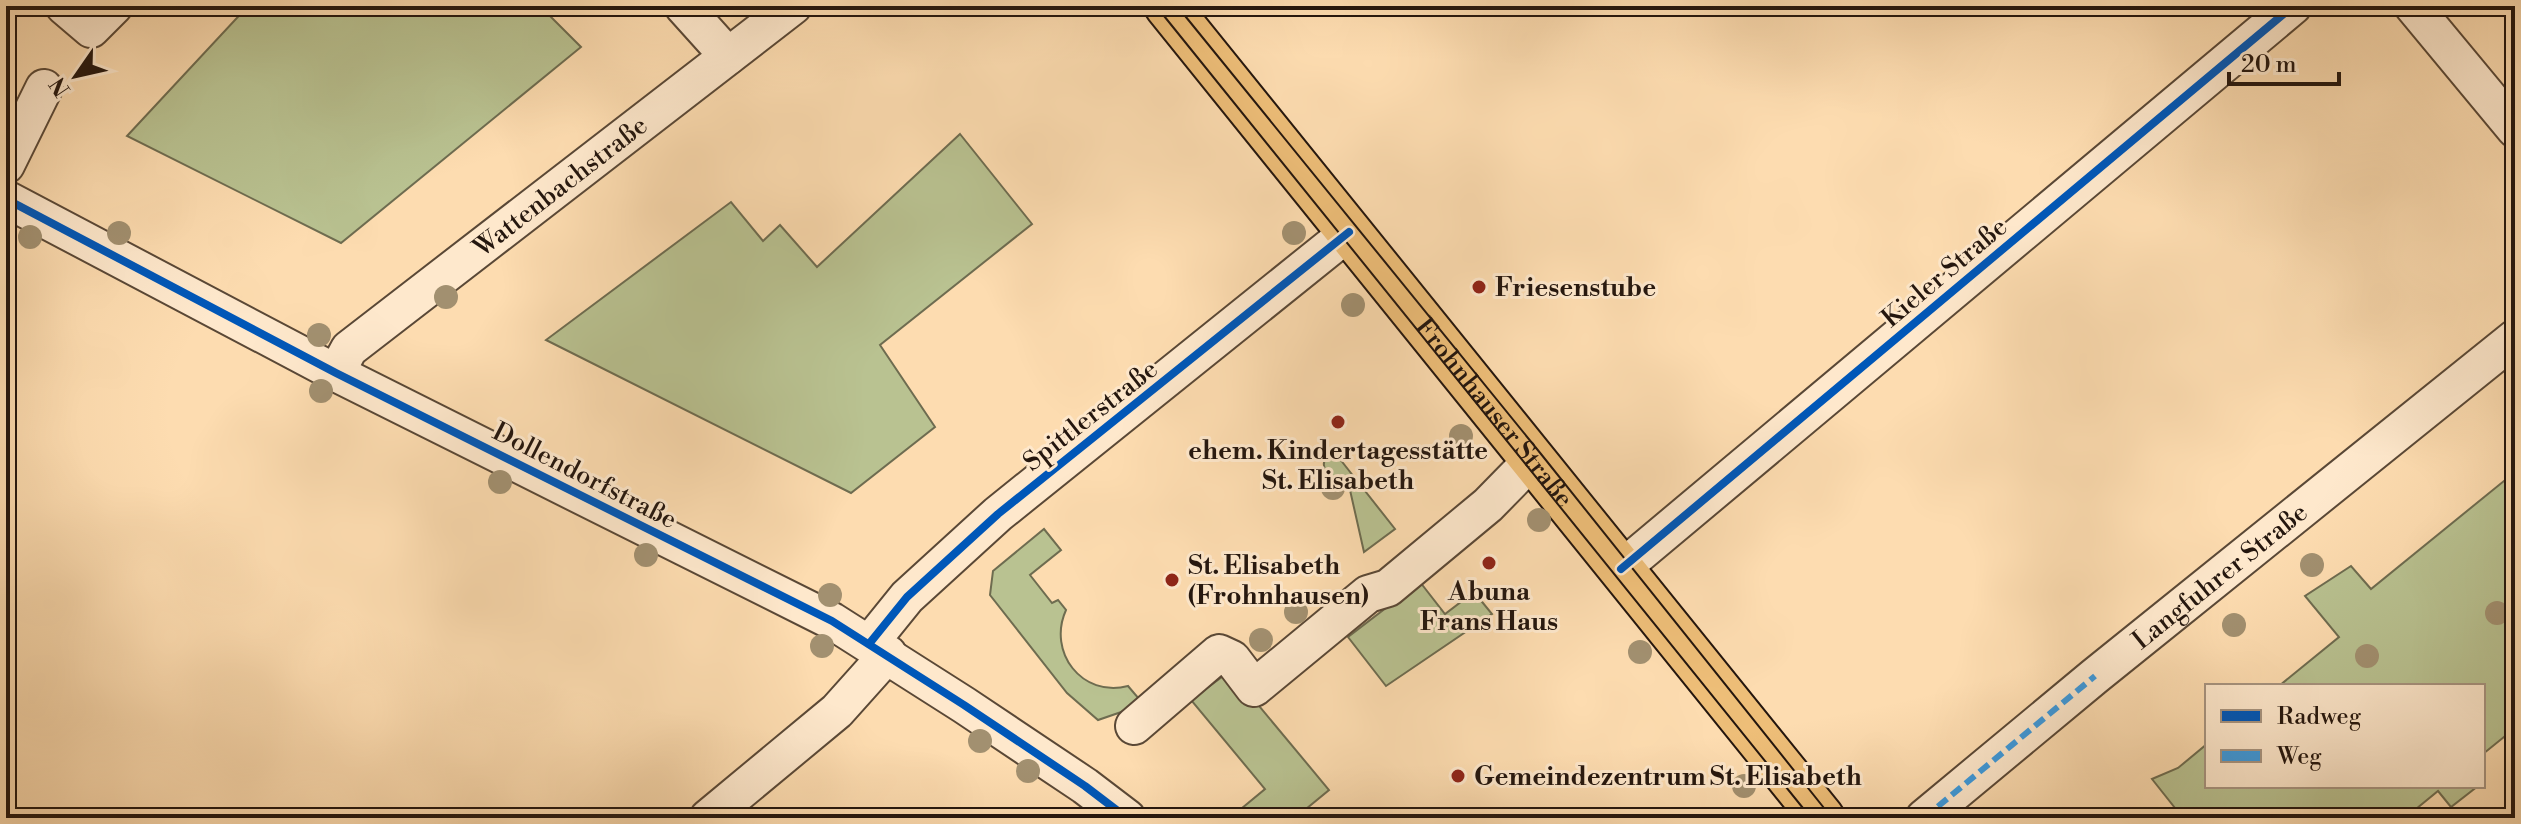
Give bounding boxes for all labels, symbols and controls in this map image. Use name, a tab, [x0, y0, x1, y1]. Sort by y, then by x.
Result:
north arrow	[36, 36, 116, 116]
scale bar	[2229, 36, 2339, 86]
text: 20 m	[2241, 50, 2297, 80]
text: N	[44, 71, 77, 101]
street label: Wattenbachstraße	[467, 110, 654, 265]
street label: Kieler Straße	[1875, 211, 2014, 335]
place label: Friesenstube	[1495, 272, 1656, 304]
marker: Friesenstube	[1470, 278, 1488, 296]
street label: Frohnhauser Straße	[1408, 312, 1580, 514]
street label: Spittlerstraße	[1017, 353, 1164, 478]
marker: ehem. Kindertagesstätte St. Elisabeth	[1329, 413, 1347, 431]
street label: Dollendorfstraße	[487, 416, 682, 536]
place label: ehem. Kindertagesstätte St. Elisabeth	[1188, 435, 1488, 497]
street label: Langfuhrer Straße	[2126, 496, 2314, 657]
place label: St. Elisabeth (Frohnhausen)	[1188, 550, 1369, 612]
marker: Abuna Frans Haus	[1480, 554, 1498, 572]
marker: St. Elisabeth (Frohnhausen)	[1163, 571, 1181, 589]
place label: Abuna Frans Haus	[1420, 576, 1558, 638]
legend	[2205, 684, 2485, 788]
text: Radweg	[2277, 702, 2362, 732]
text: Weg	[2276, 742, 2322, 772]
place label: Gemeindezentrum St. Elisabeth	[1474, 761, 1862, 793]
marker: Gemeindezentrum St. Elisabeth	[1449, 767, 1467, 785]

